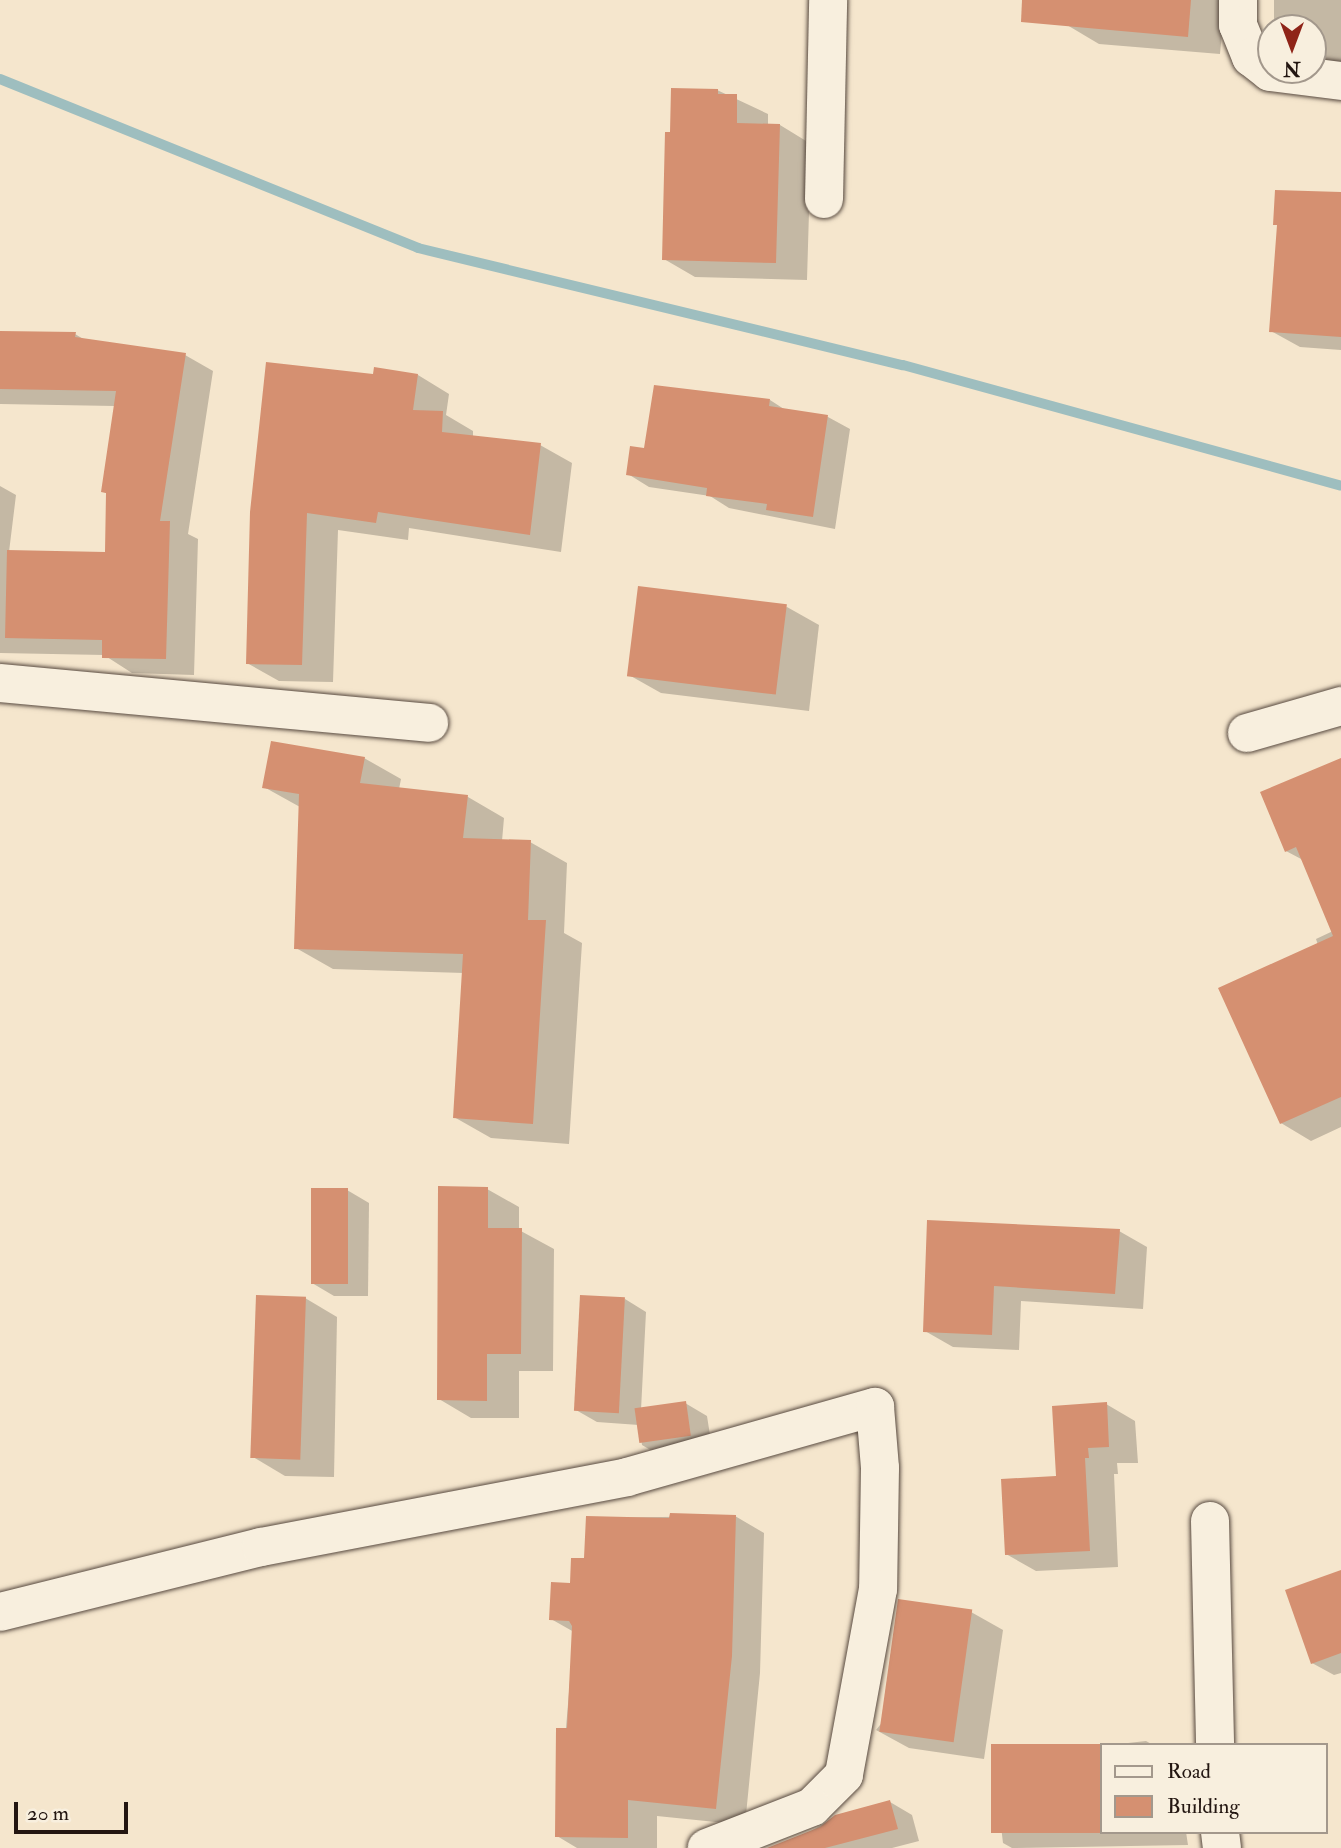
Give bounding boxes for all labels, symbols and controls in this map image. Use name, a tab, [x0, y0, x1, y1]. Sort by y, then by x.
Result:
north arrow	[1257, 14, 1327, 84]
text: N	[1284, 56, 1301, 80]
legend	[1100, 1743, 1327, 1834]
text: Road	[1167, 1758, 1211, 1785]
scale bar	[18, 1788, 131, 1832]
text: Building	[1167, 1793, 1240, 1820]
text: 20 m	[27, 1800, 69, 1827]

